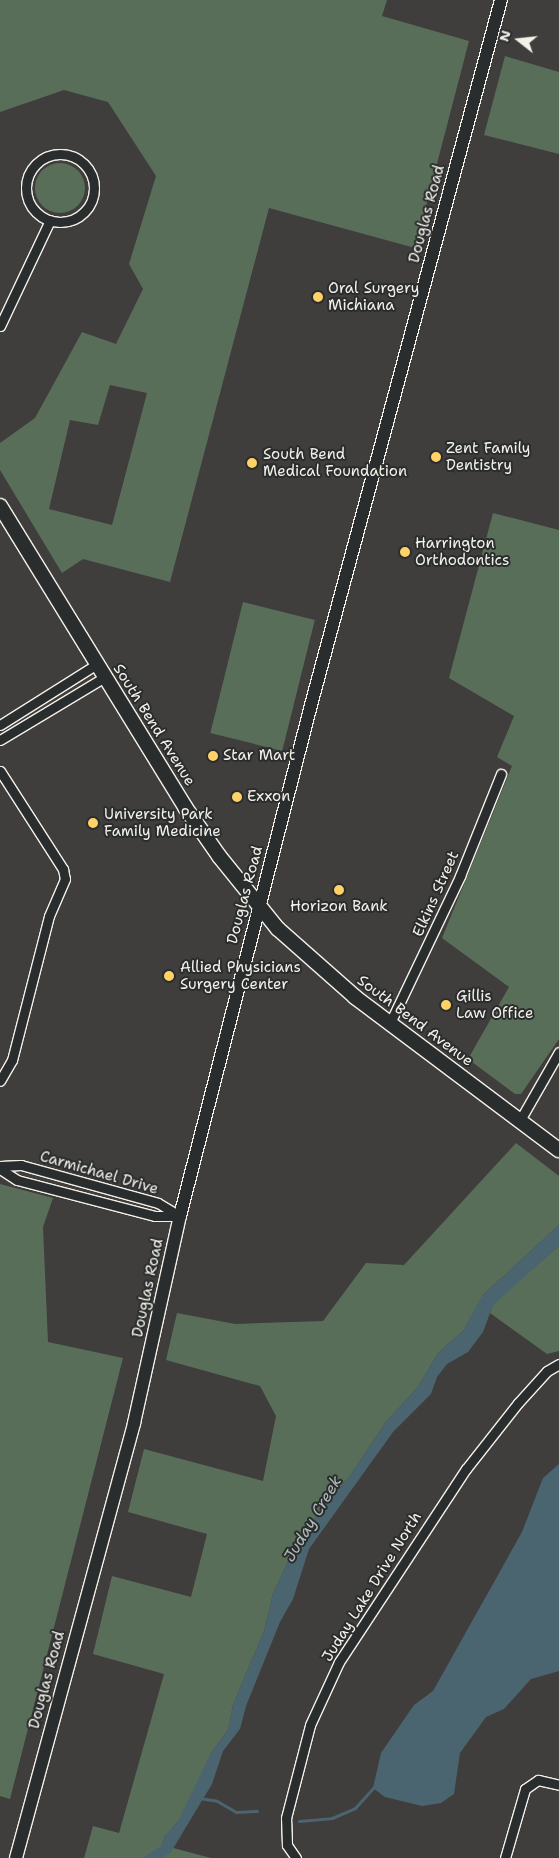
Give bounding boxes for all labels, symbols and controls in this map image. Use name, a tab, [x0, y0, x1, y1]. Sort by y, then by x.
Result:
north arrow	[494, 15, 544, 65]
text: N	[494, 28, 515, 44]
street label: Douglas Road	[405, 163, 449, 265]
place label: Oral Surgery Michiana	[328, 279, 419, 314]
marker: Oral Surgery Michiana	[312, 291, 324, 303]
place label: Zent Family Dentistry	[446, 439, 530, 474]
place label: South Bend Medical Foundation	[263, 445, 407, 480]
marker: Zent Family Dentistry	[430, 451, 442, 463]
marker: South Bend Medical Foundation	[245, 456, 259, 470]
place label: Harrington Orthodontics	[415, 534, 509, 569]
marker: Harrington Orthodontics	[399, 546, 411, 558]
street label: South Bend Avenue	[109, 661, 199, 789]
place label: Star Mart	[223, 747, 295, 765]
marker: Star Mart	[207, 750, 219, 762]
place label: Exxon	[247, 788, 290, 806]
marker: Exxon	[231, 791, 243, 803]
place label: University Park Family Medicine	[104, 805, 221, 840]
marker: University Park Family Medicine	[86, 816, 100, 830]
street label: Douglas Road	[223, 844, 267, 946]
street label: Elkins Street	[409, 848, 463, 940]
marker: Horizon Bank	[333, 884, 345, 896]
place label: Horizon Bank	[290, 898, 388, 916]
place label: Allied Physicians Surgery Center	[180, 958, 301, 993]
marker: Allied Physicians Surgery Center	[162, 969, 176, 983]
street label: South Bend Avenue	[354, 972, 476, 1070]
place label: Gillis Law Office	[456, 987, 533, 1022]
marker: Gillis Law Office	[440, 999, 452, 1011]
street label: Carmichael Drive	[38, 1148, 160, 1198]
street label: Douglas Road	[129, 1237, 167, 1339]
water label: Juday Creek	[280, 1473, 346, 1565]
street label: Juday Lake Drive North	[318, 1509, 426, 1665]
street label: Douglas Road	[25, 1629, 69, 1731]

